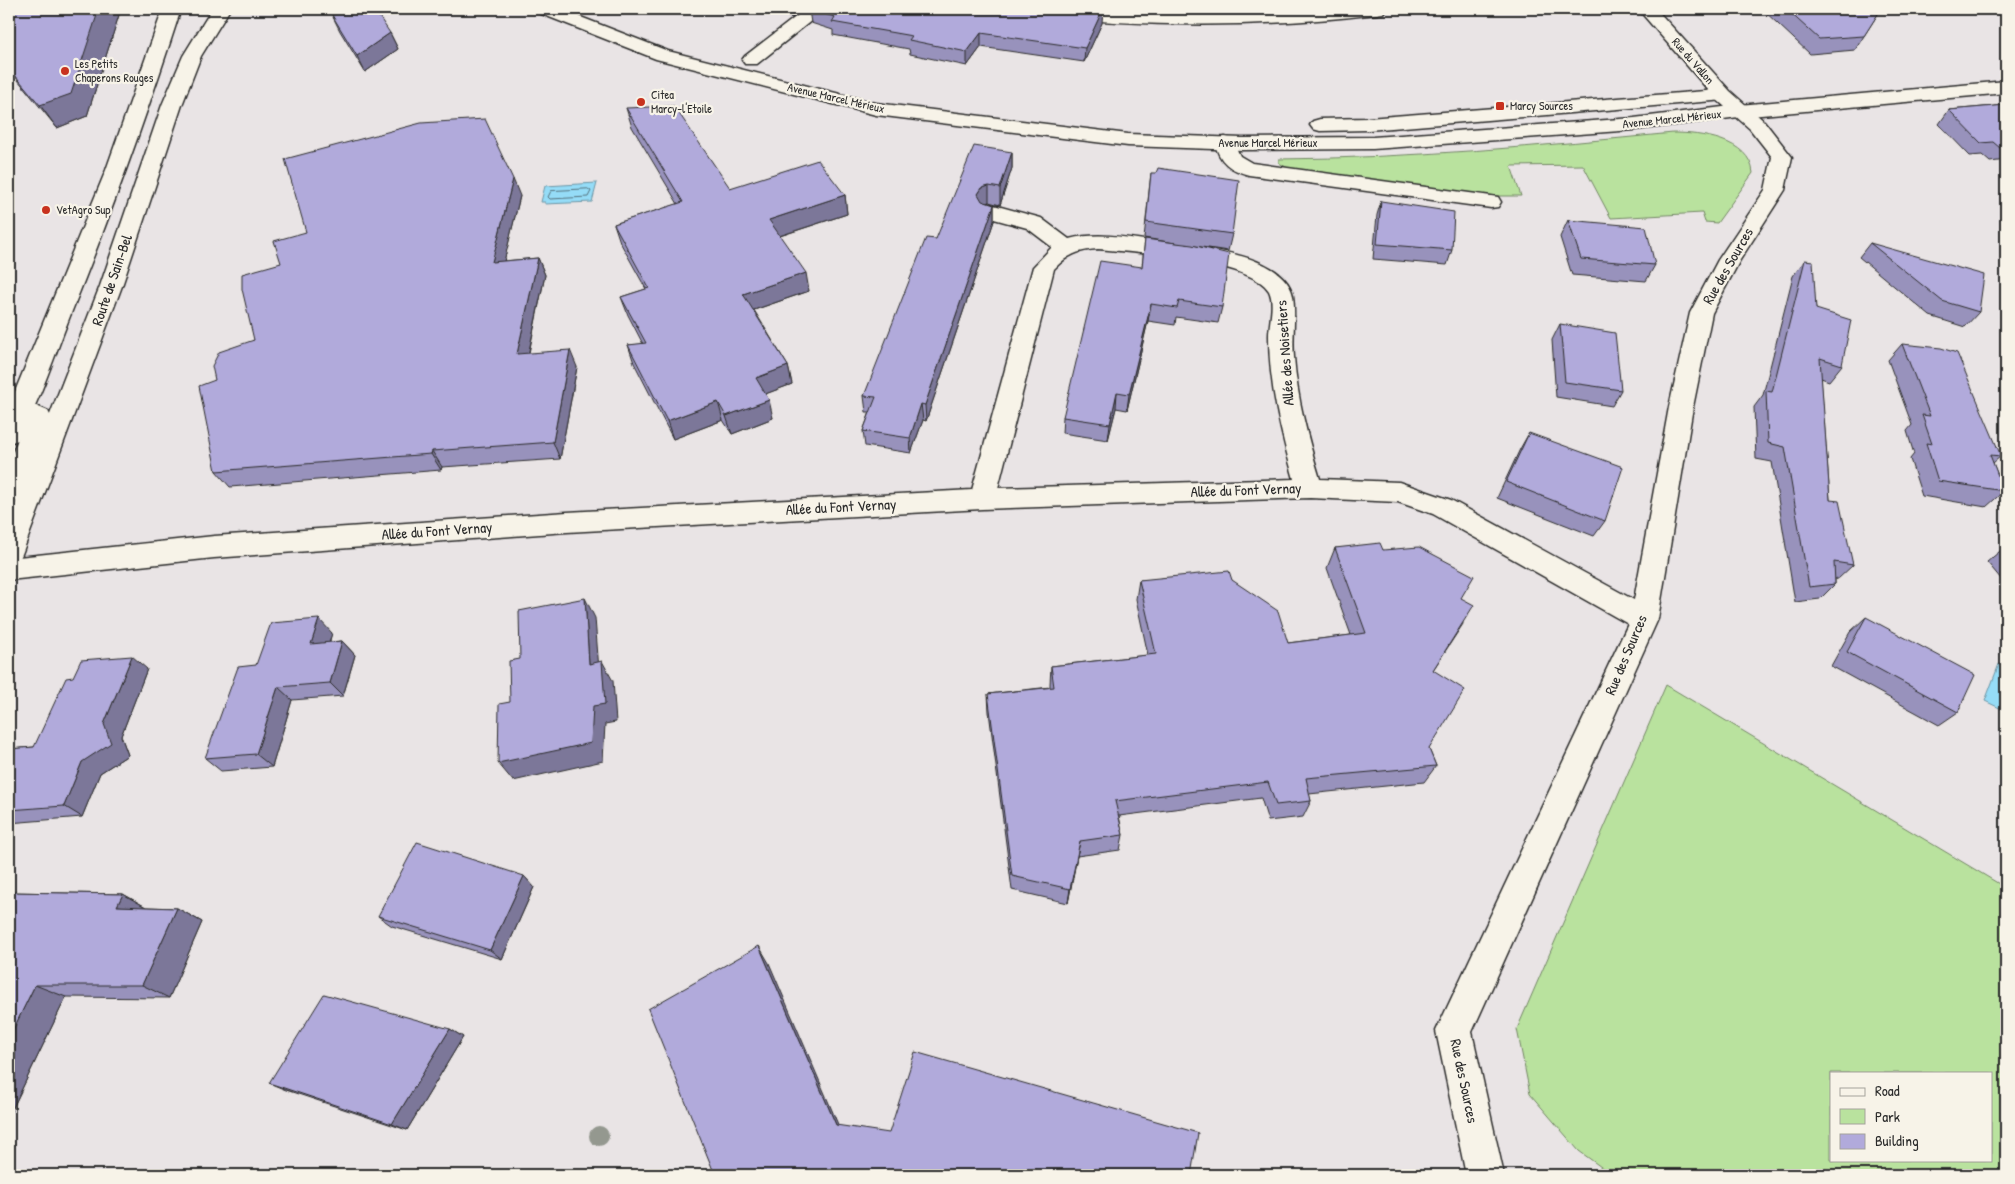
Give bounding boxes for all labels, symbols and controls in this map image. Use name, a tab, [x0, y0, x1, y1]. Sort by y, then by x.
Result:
street label: Rue du Vallon	[1668, 34, 1718, 88]
place label: Les Petits Chaperons Rouges	[75, 55, 154, 86]
marker: Les Petits Chaperons Rouges	[59, 65, 71, 77]
street label: Avenue Marcel Mérieux	[786, 78, 886, 117]
place label: Citea Marcy-l'Etoile	[651, 86, 712, 117]
marker: Citea Marcy-l'Etoile	[635, 96, 647, 108]
place label: Marcy Sources	[1510, 97, 1573, 114]
marker: Marcy Sources	[1494, 100, 1506, 112]
street label: Avenue Marcel Mérieux	[1622, 105, 1722, 132]
street label: Avenue Marcel Mérieux	[1218, 134, 1318, 151]
place label: VetAgro Sup	[56, 201, 111, 218]
marker: VetAgro Sup	[40, 204, 52, 216]
street label: Rue des Sources	[1697, 223, 1758, 308]
street label: Route de Sain-Bel	[86, 231, 137, 328]
street label: Allée des Noisetiers	[1270, 300, 1299, 406]
street label: Allée du Font Vernay	[1190, 477, 1302, 502]
street label: Allée du Font Vernay	[785, 493, 897, 520]
street label: Allée du Font Vernay	[381, 516, 493, 545]
street label: Rue des Sources	[1599, 611, 1652, 698]
street label: Rue des Sources	[1445, 1037, 1484, 1125]
legend	[1830, 1072, 1992, 1162]
text: Road	[1875, 1080, 1900, 1101]
text: Park	[1875, 1106, 1900, 1127]
text: Building	[1875, 1130, 1919, 1151]

